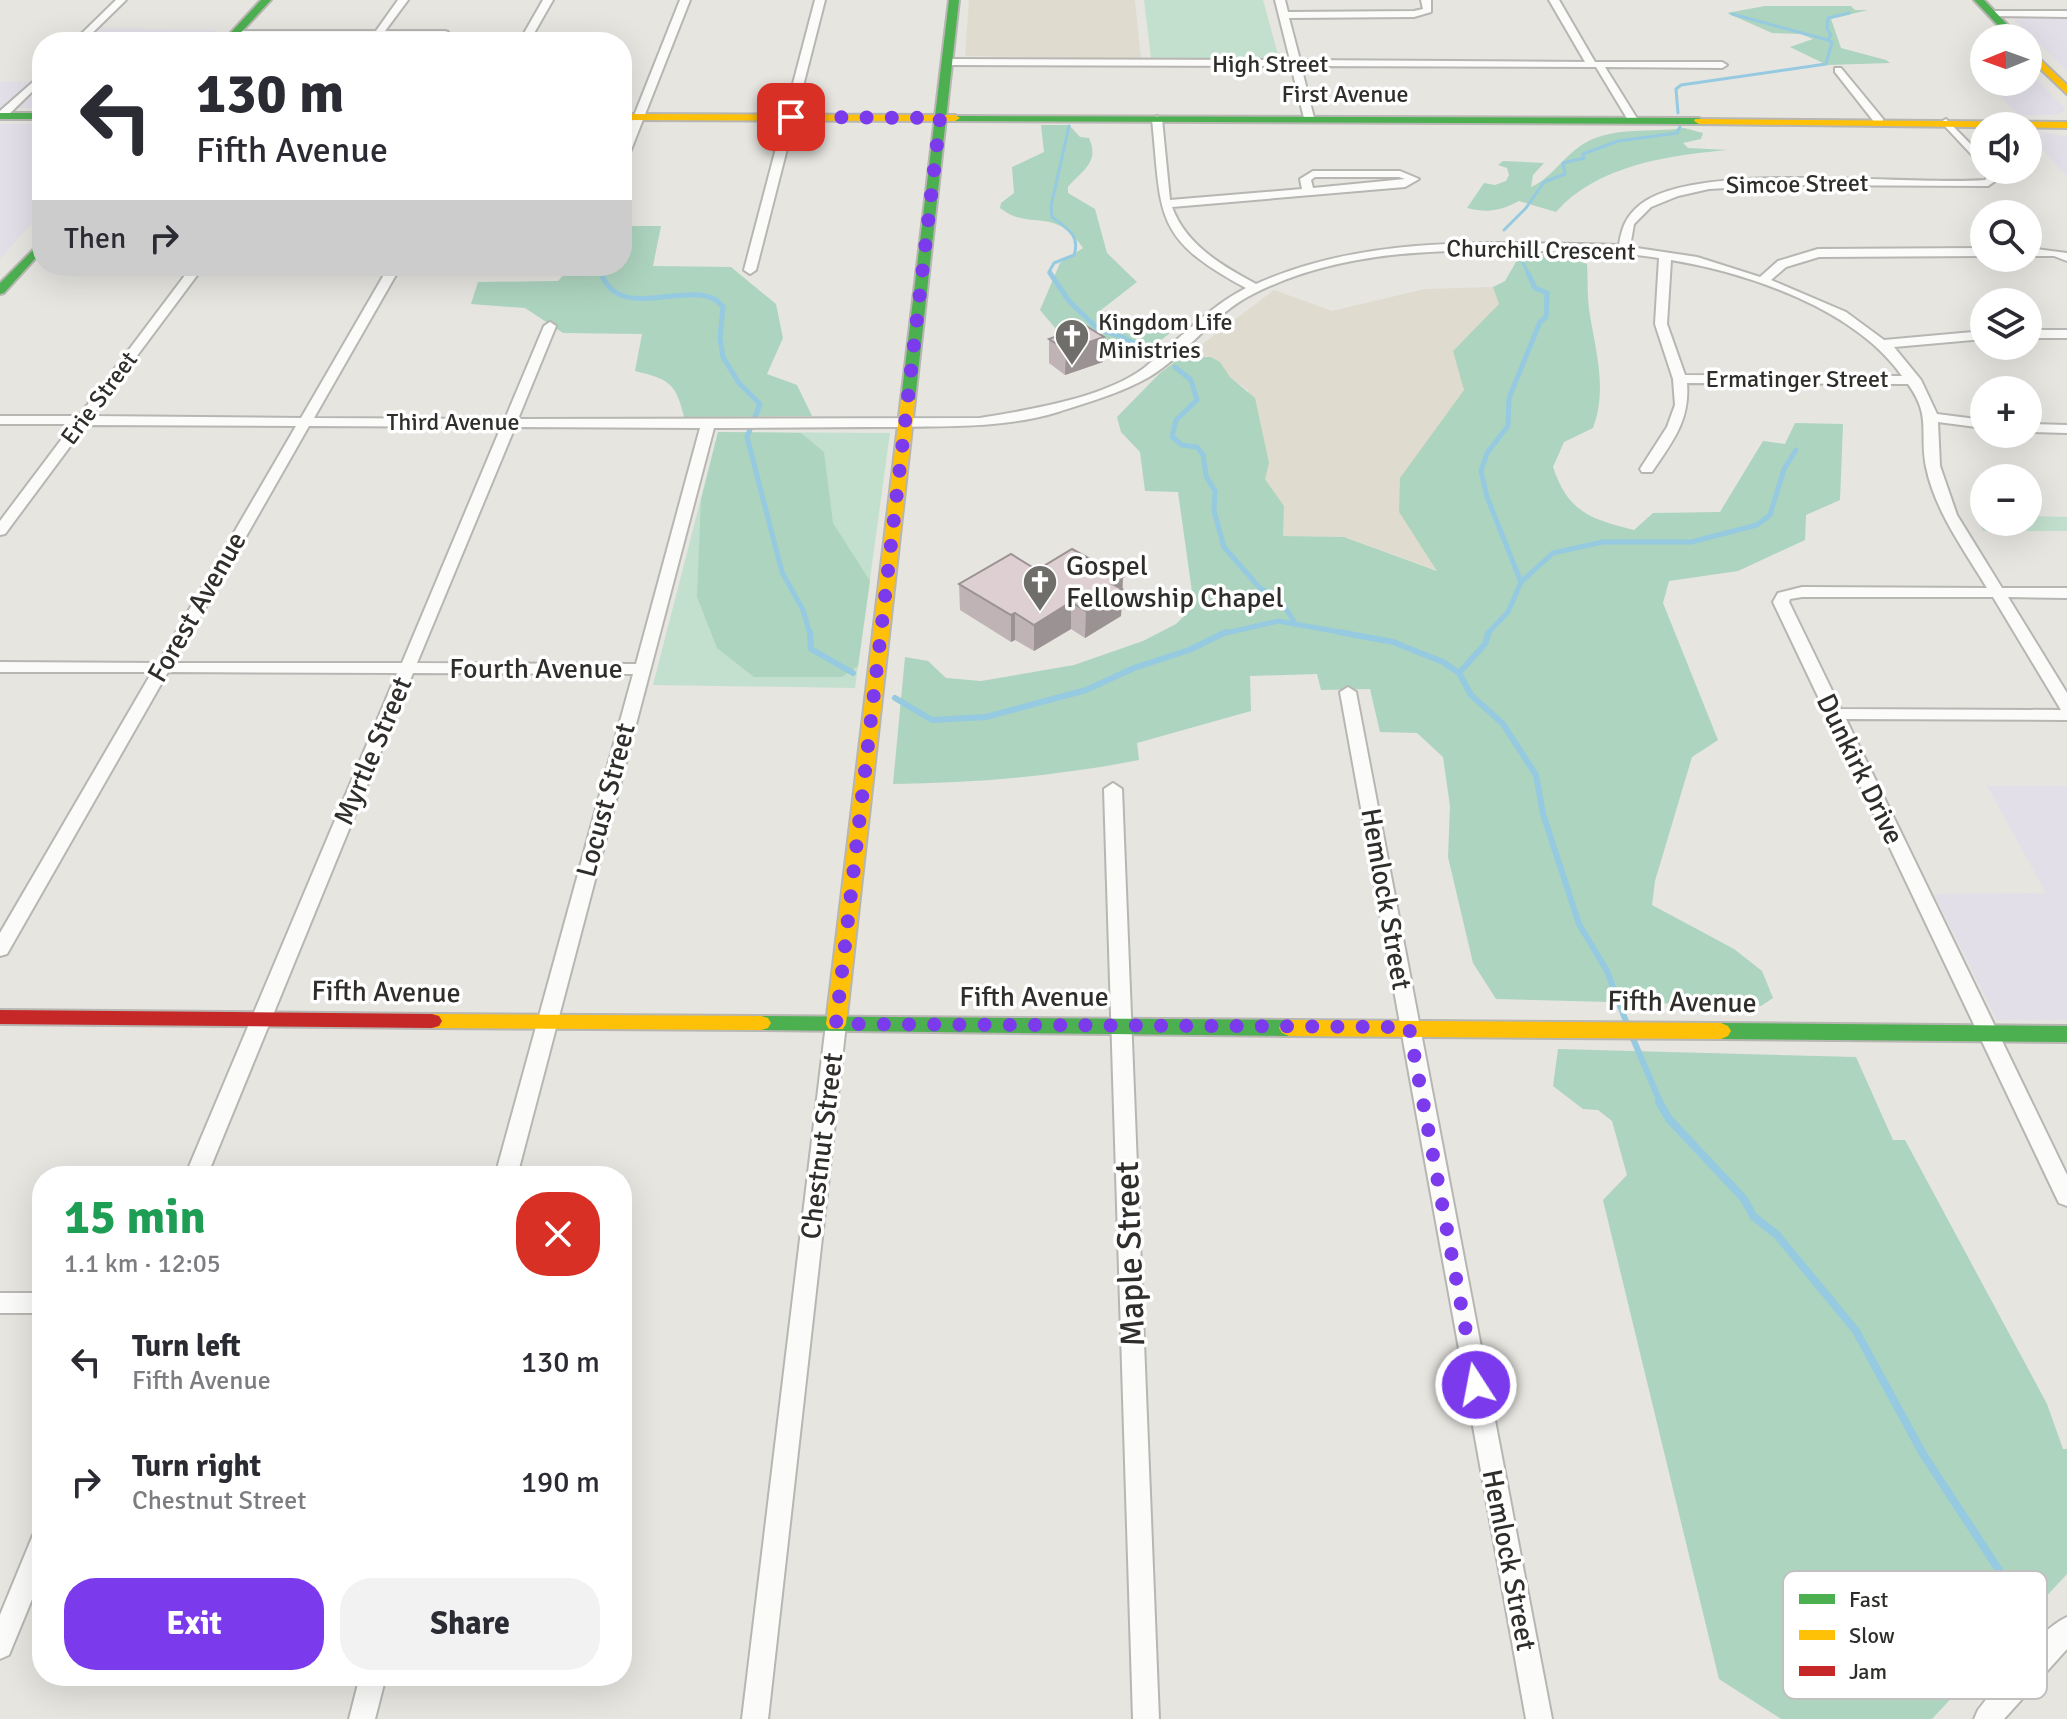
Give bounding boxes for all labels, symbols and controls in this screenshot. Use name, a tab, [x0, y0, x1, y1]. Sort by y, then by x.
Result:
north arrow	[1970, 24, 2042, 96]
map controls	[1970, 24, 2042, 536]
street label: High Street	[1212, 49, 1328, 79]
text: 130 m	[196, 59, 344, 128]
icon: left	[64, 64, 168, 168]
street label: First Avenue	[1281, 79, 1409, 109]
pin	[757, 83, 825, 151]
icon: arrive	[769, 95, 813, 139]
button: sound	[1970, 112, 2042, 184]
text: Fifth Avenue	[196, 128, 388, 173]
street label: Simcoe Street	[1726, 168, 1868, 200]
button: search	[1970, 200, 2042, 272]
icon: right	[142, 216, 186, 260]
text: Then	[64, 220, 126, 257]
street label: Churchill Crescent	[1446, 233, 1636, 267]
button: layers	[1970, 288, 2042, 360]
place label: Kingdom Life Ministries	[1098, 307, 1232, 365]
church icon: Kingdom Life Ministries	[1053, 317, 1091, 367]
street label: Erie Street	[54, 345, 144, 451]
street label: Ermatinger Street	[1706, 364, 1888, 394]
button: +	[1970, 376, 2042, 448]
street label: Third Avenue	[386, 407, 520, 437]
button: −	[1970, 464, 2042, 536]
street label: Forest Avenue	[140, 526, 254, 688]
place label: Gospel Fellowship Chapel	[1066, 549, 1284, 615]
church icon: Gospel Fellowship Chapel	[1021, 563, 1059, 613]
street label: Fourth Avenue	[449, 652, 623, 686]
street label: Myrtle Street	[327, 672, 419, 830]
street label: Dunkirk Drive	[1809, 688, 1911, 850]
street label: Locust Street	[569, 719, 643, 881]
street label: Hemlock Street	[1353, 805, 1419, 993]
street label: Fifth Avenue	[311, 974, 461, 1010]
street label: Fifth Avenue	[959, 980, 1109, 1014]
street label: Fifth Avenue	[1607, 984, 1757, 1020]
street label: Chestnut Street	[794, 1051, 850, 1241]
street label: Maple Street	[1106, 1161, 1154, 1347]
text: 15 min	[64, 1188, 206, 1247]
button: close	[516, 1192, 600, 1276]
text: 1.1 km · 12:05	[64, 1248, 221, 1280]
text: Turn left	[132, 1328, 241, 1365]
icon: left	[64, 1340, 108, 1384]
position arrow	[1434, 1343, 1518, 1427]
text: 130 m	[521, 1344, 600, 1381]
text: Fifth Avenue	[132, 1365, 271, 1397]
text: Turn right	[132, 1448, 261, 1485]
icon: right	[64, 1460, 108, 1504]
text: 190 m	[521, 1464, 600, 1501]
street label: Hemlock Street	[1475, 1466, 1543, 1654]
text: Chestnut Street	[132, 1485, 306, 1517]
legend	[1783, 1571, 2047, 1699]
button: Exit	[64, 1578, 324, 1670]
button: Share	[340, 1578, 600, 1670]
text: Fast	[1849, 1586, 1889, 1613]
text: Slow	[1849, 1622, 1895, 1649]
text: Jam	[1849, 1658, 1887, 1685]

